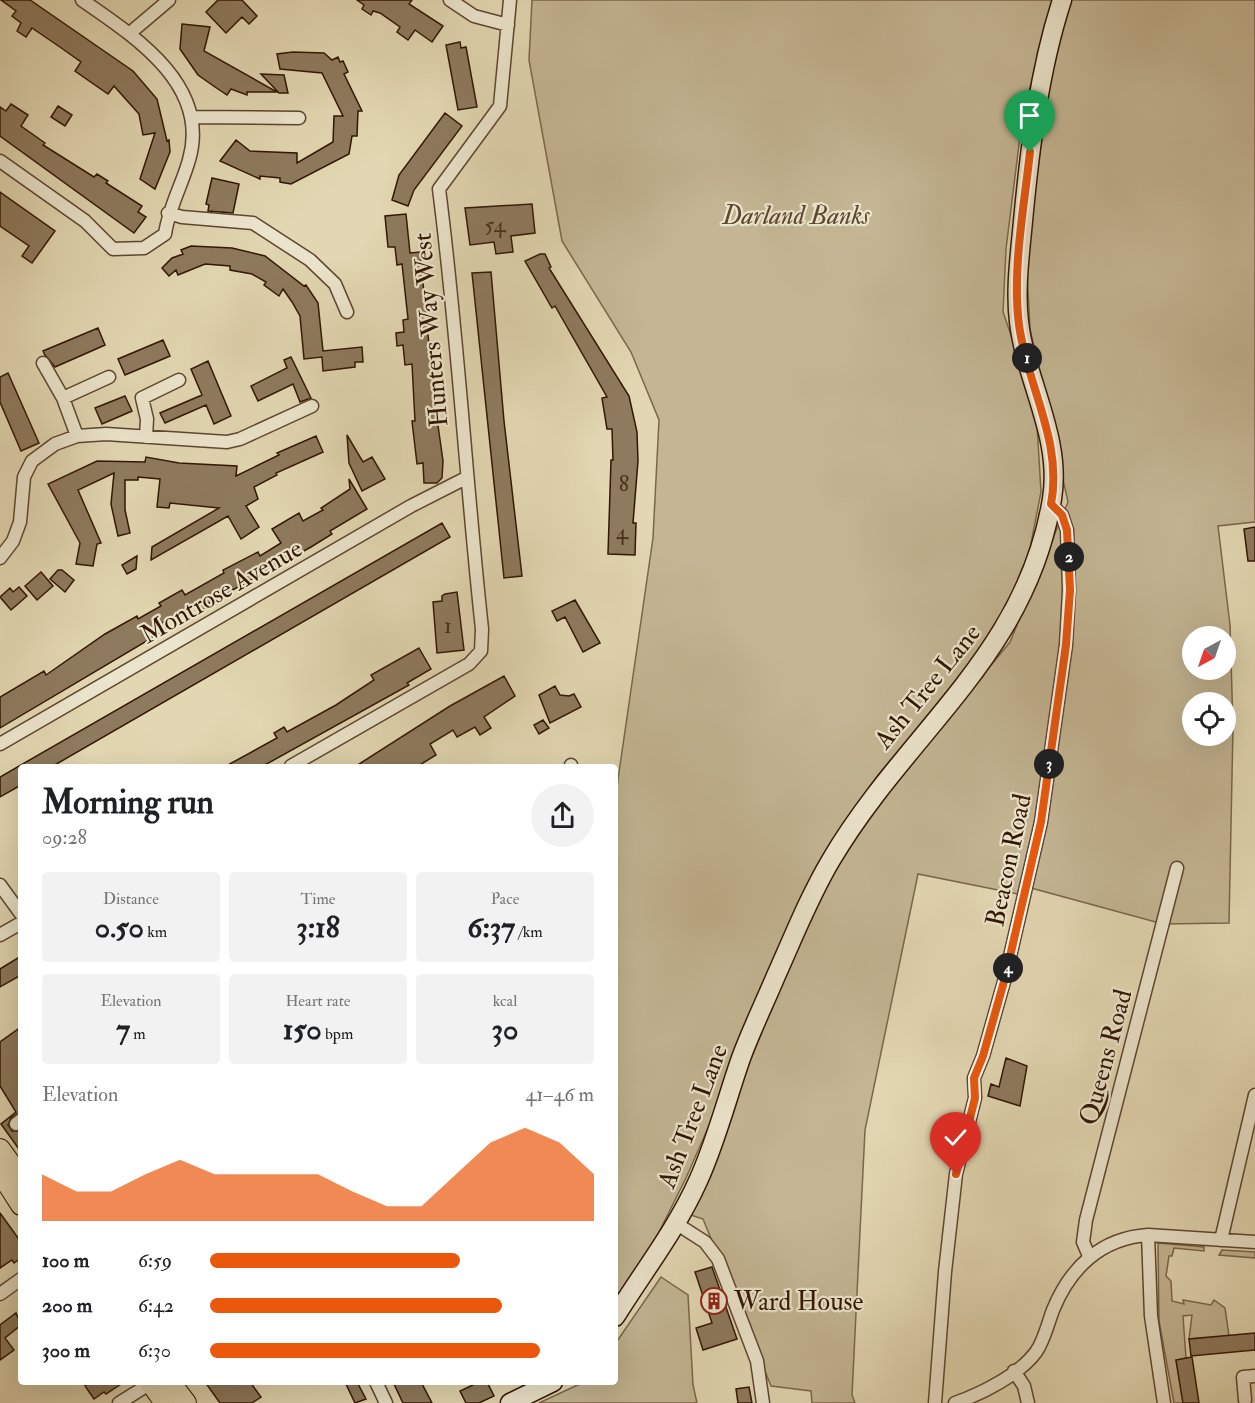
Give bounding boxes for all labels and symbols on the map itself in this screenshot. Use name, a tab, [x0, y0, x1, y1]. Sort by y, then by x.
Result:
pin	[1004, 90, 1055, 152]
park label: Darland Banks	[721, 200, 870, 232]
house number: 54	[485, 211, 507, 239]
street label: Hunters Way West	[407, 231, 455, 428]
pin: 1	[1012, 343, 1042, 373]
house number: 8	[619, 470, 629, 498]
house number: 4	[616, 518, 629, 546]
street label: Montrose Avenue	[135, 533, 308, 651]
pin: 2	[1054, 542, 1084, 572]
house number: 1	[444, 612, 452, 640]
street label: Ash Tree Lane	[867, 618, 988, 756]
north arrow	[1182, 626, 1236, 680]
pin: 3	[1034, 749, 1064, 779]
street label: Beacon Road	[979, 791, 1039, 929]
pin: 4	[993, 953, 1023, 983]
street label: Queens Road	[1072, 986, 1139, 1129]
street label: Ash Tree Lane	[650, 1040, 735, 1194]
pin	[930, 1112, 981, 1174]
building icon: Ward House	[699, 1286, 729, 1316]
place label: Ward House	[733, 1286, 864, 1318]

